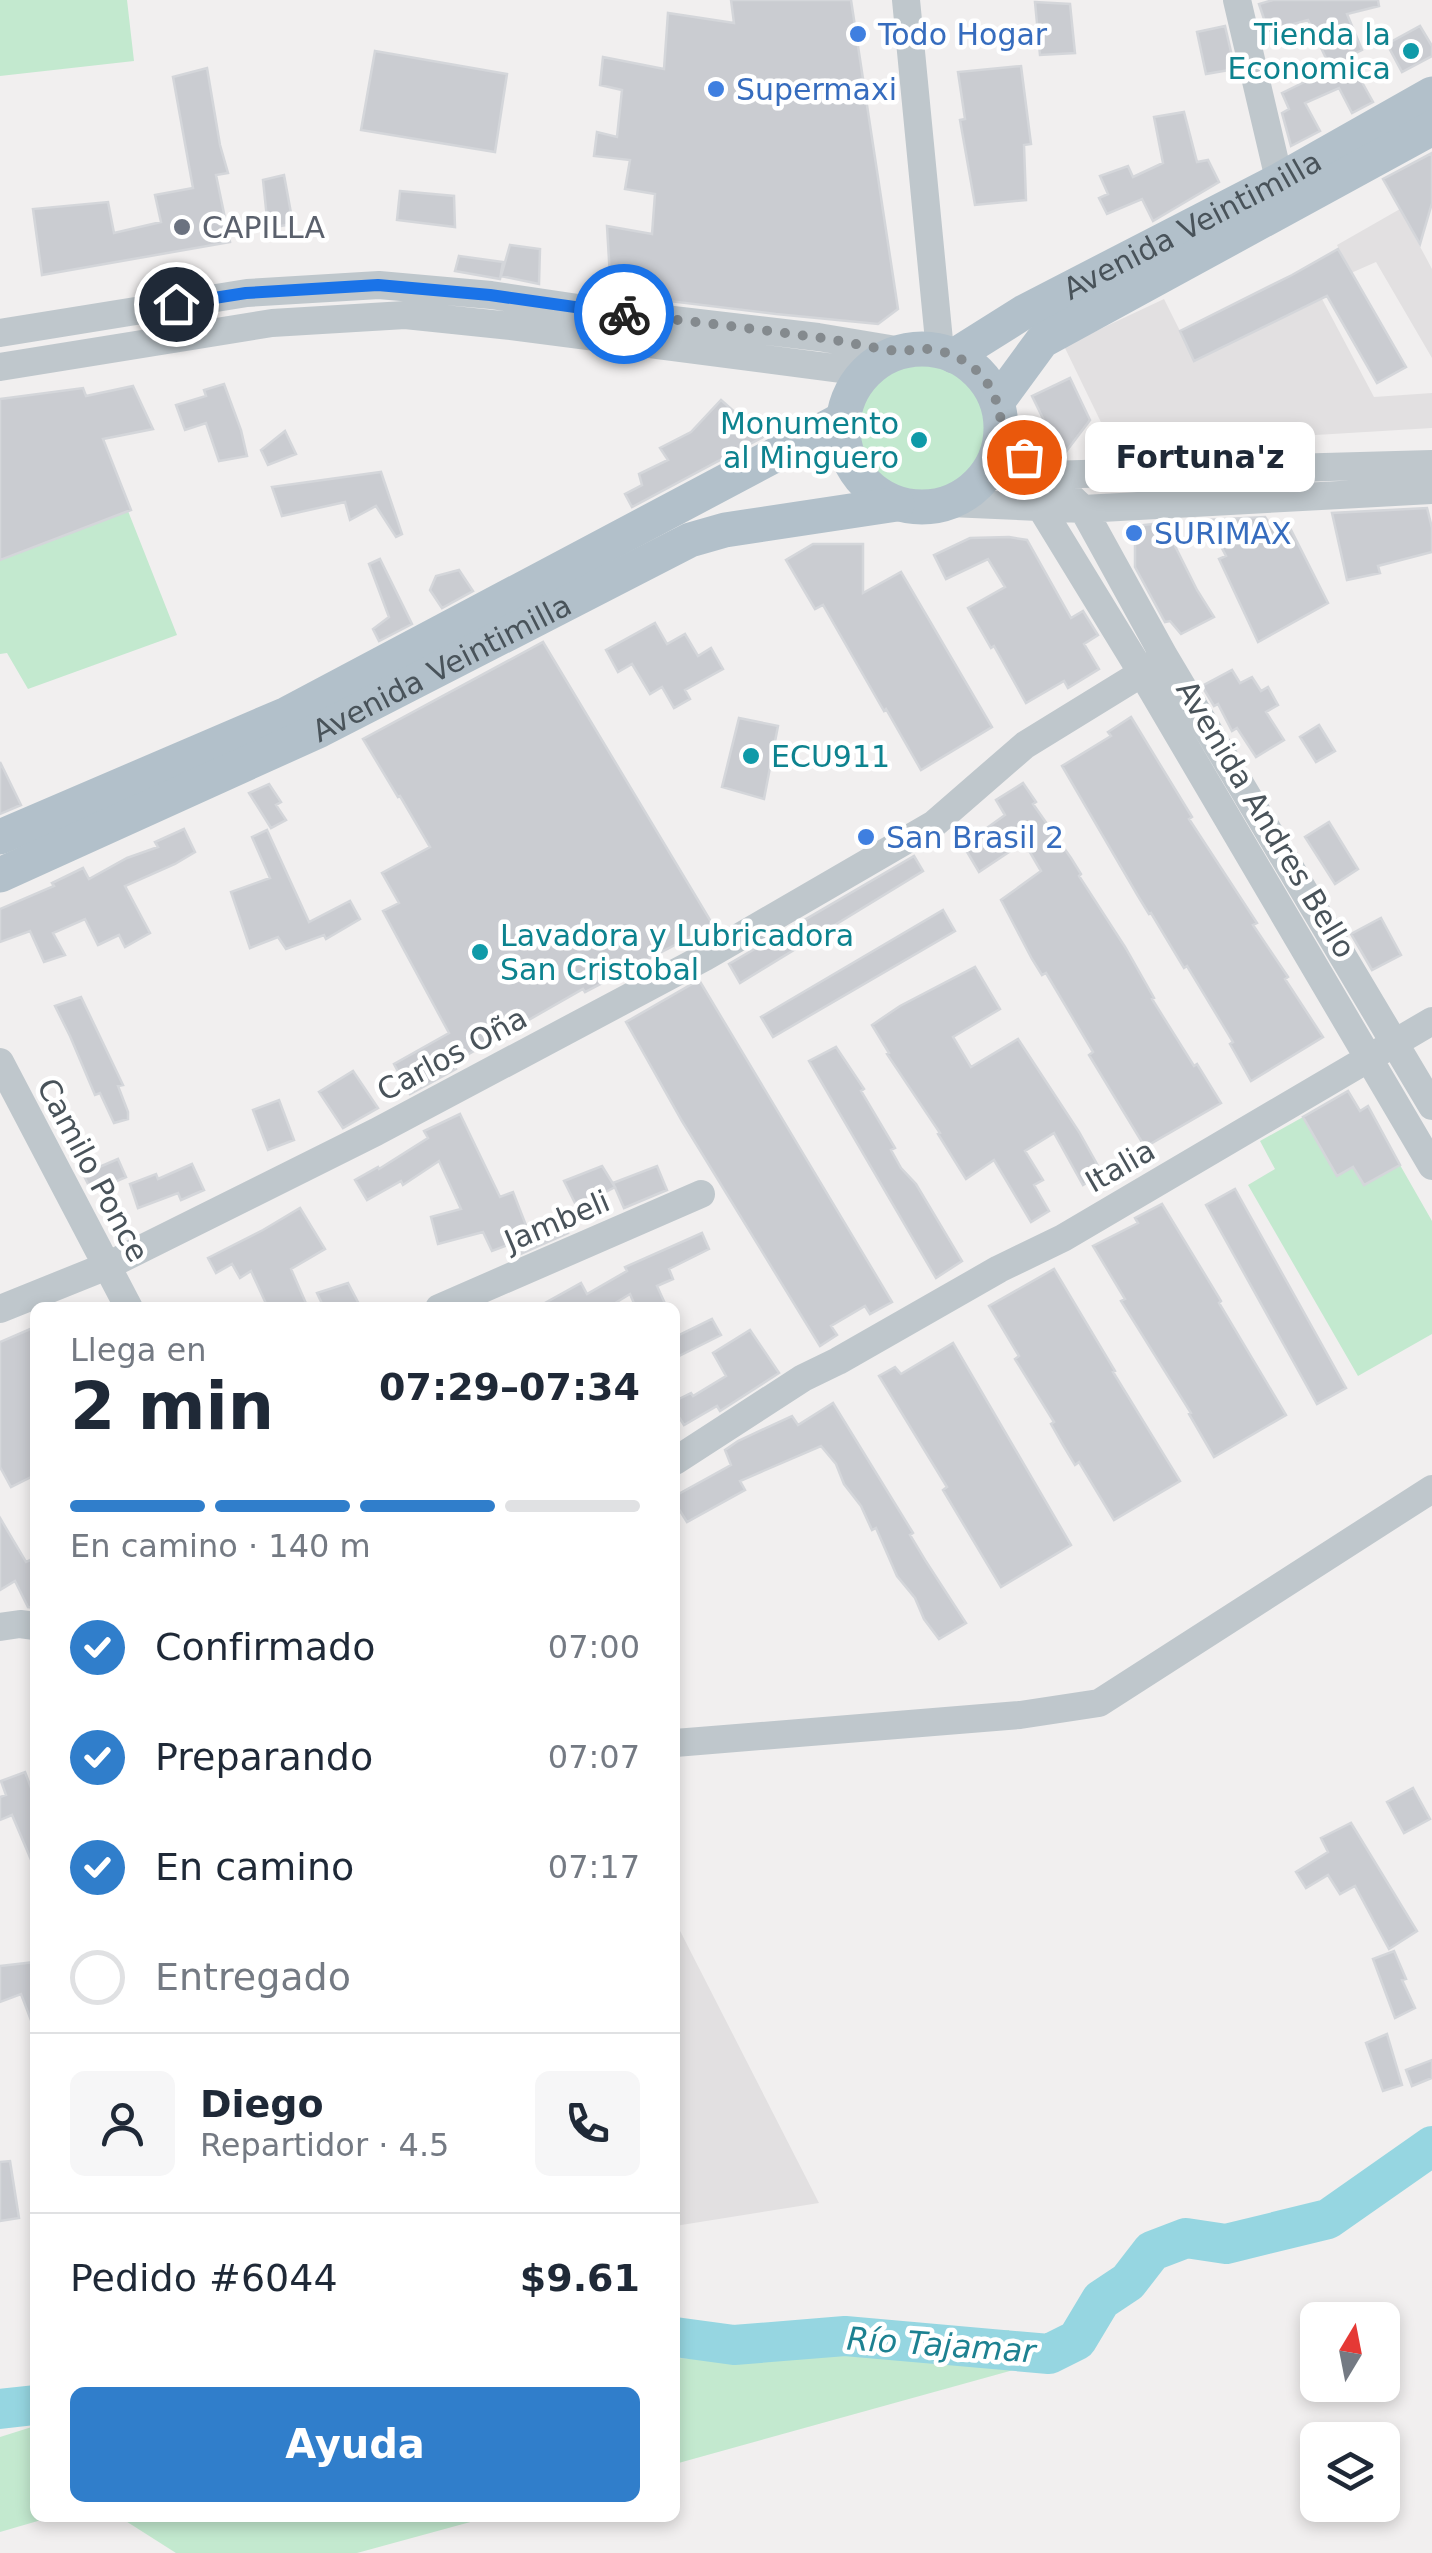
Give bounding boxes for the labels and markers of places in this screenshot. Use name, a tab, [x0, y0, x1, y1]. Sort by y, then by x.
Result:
place label: Todo Hogar	[877, 17, 1048, 52]
place label: Tienda la Economica	[1227, 17, 1391, 86]
marker: Todo Hogar	[847, 23, 869, 45]
marker: Tienda la Economica	[1400, 40, 1422, 62]
place label: Supermaxi	[736, 72, 897, 107]
marker: Supermaxi	[705, 78, 727, 100]
place label: CAPILLA	[202, 210, 326, 245]
marker: CAPILLA	[171, 216, 193, 238]
pin	[134, 262, 219, 347]
place label: Monumento al Minguero	[720, 406, 899, 475]
pin	[982, 415, 1067, 500]
callout: Fortuna'z	[1084, 422, 1314, 492]
marker: Monumento al Minguero	[908, 429, 930, 451]
place label: SURIMAX	[1154, 516, 1292, 551]
marker: SURIMAX	[1123, 522, 1145, 544]
place label: ECU911	[771, 739, 890, 774]
marker: ECU911	[740, 745, 762, 767]
place label: San Brasil 2	[886, 820, 1064, 855]
marker: San Brasil 2	[855, 826, 877, 848]
place label: Lavadora y Lubricadora San Cristobal	[500, 918, 854, 987]
marker: Lavadora y Lubricadora San Cristobal	[469, 941, 491, 963]

